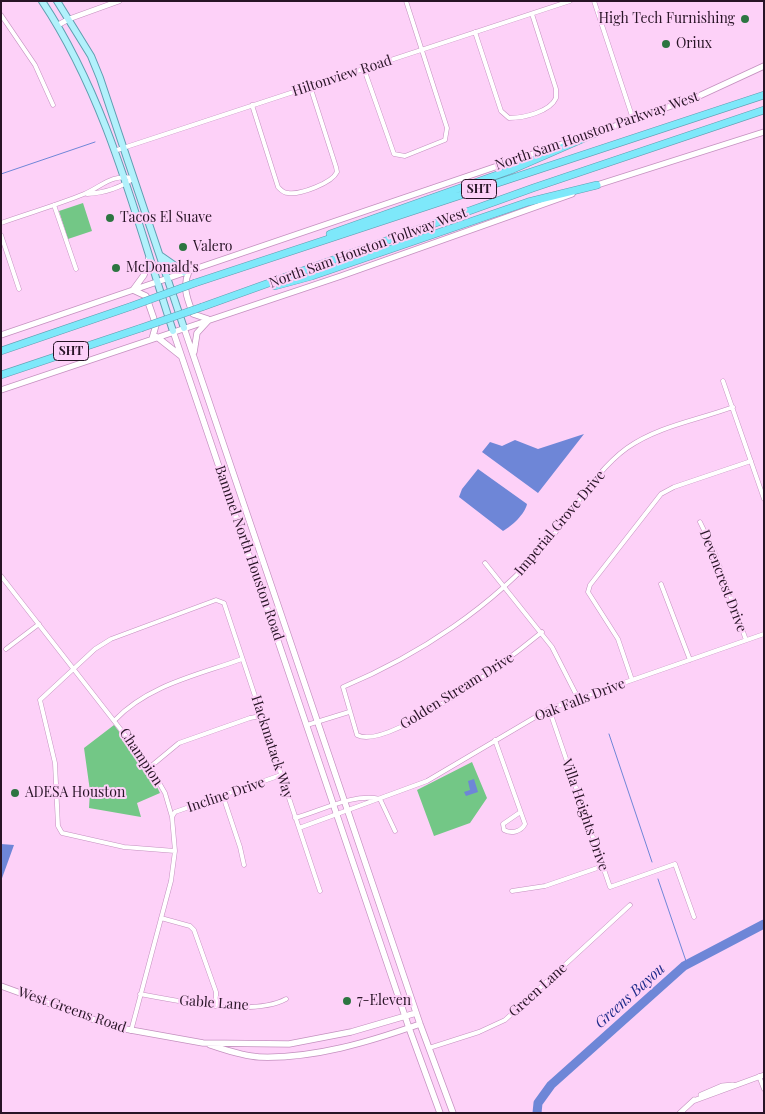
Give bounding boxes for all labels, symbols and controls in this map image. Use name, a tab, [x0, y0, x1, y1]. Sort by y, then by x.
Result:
place label: High Tech Furnishing	[599, 11, 735, 27]
marker: High Tech Furnishing	[739, 13, 751, 25]
place label: Oriux	[676, 36, 712, 52]
marker: Oriux	[660, 38, 672, 50]
street label: Hiltonview Road	[290, 52, 394, 100]
street label: North Sam Houston Parkway West	[493, 88, 701, 174]
road number: SHT	[462, 180, 496, 198]
street label: North Sam Houston Tollway West	[267, 204, 469, 292]
place label: Tacos El Suave	[120, 210, 212, 226]
marker: Tacos El Suave	[104, 212, 116, 224]
place label: Valero	[193, 239, 233, 255]
marker: Valero	[177, 241, 189, 253]
place label: McDonald's	[126, 260, 199, 276]
marker: McDonald's	[110, 262, 122, 274]
road number: SHT	[54, 342, 88, 361]
street label: Bammel North Houston Road	[211, 463, 287, 643]
street label: Imperial Grove Drive	[511, 467, 609, 579]
street label: Devencrest Drive	[696, 528, 750, 634]
street label: Golden Stream Drive	[397, 649, 517, 733]
street label: Oak Falls Drive	[533, 675, 627, 725]
street label: Hackmatack Way	[247, 693, 297, 801]
street label: Champion	[116, 725, 166, 789]
street label: Villa Heights Drive	[558, 757, 612, 873]
street label: Incline Drive	[185, 774, 267, 816]
place label: ADESA Houston	[25, 785, 125, 801]
marker: ADESA Houston	[9, 787, 21, 799]
street label: Green Lane	[505, 960, 571, 1020]
water label: Greens Bayou	[591, 960, 669, 1032]
street label: West Greens Road	[16, 984, 128, 1036]
street label: Gable Lane	[179, 992, 249, 1014]
place label: 7-Eleven	[357, 993, 411, 1009]
marker: 7-Eleven	[341, 995, 353, 1007]

